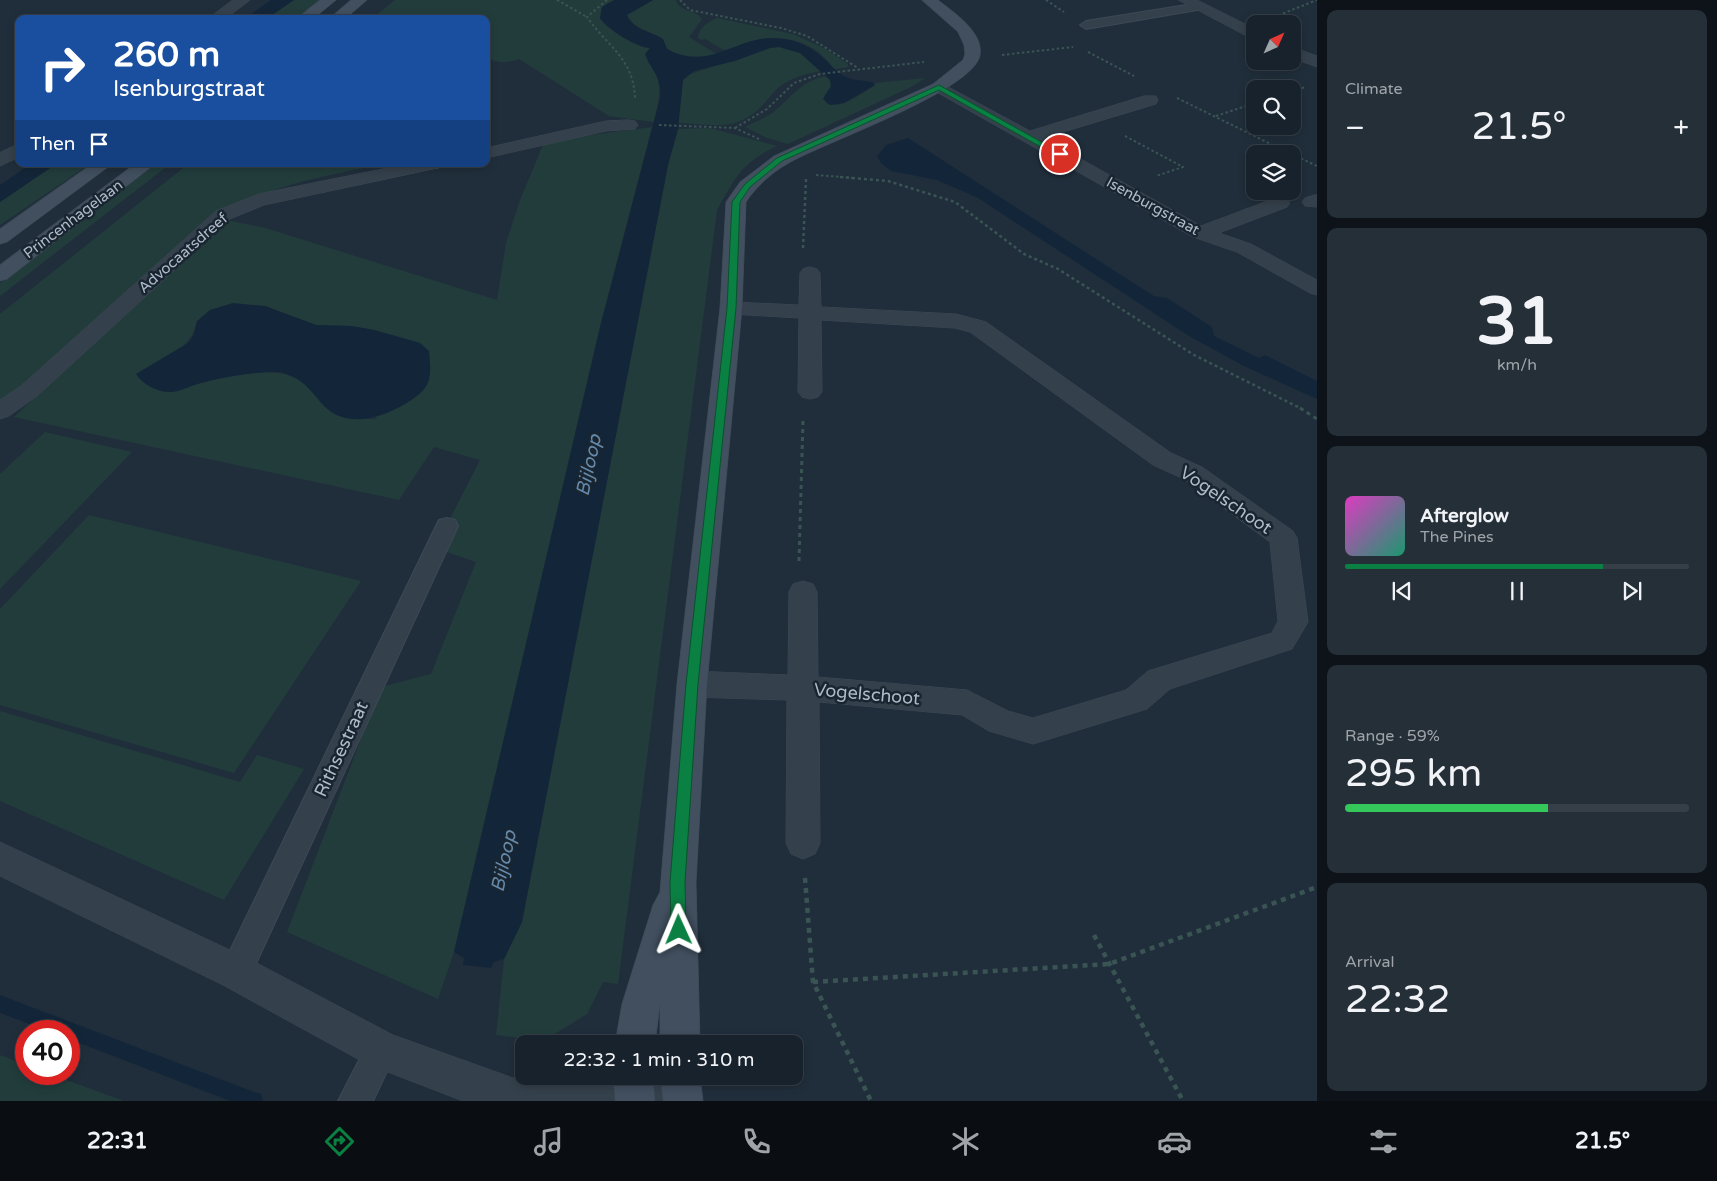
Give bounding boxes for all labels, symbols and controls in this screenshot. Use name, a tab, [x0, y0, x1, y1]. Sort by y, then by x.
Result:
north arrow	[1246, 15, 1301, 70]
map controls	[1246, 15, 1301, 200]
text: 260 m	[113, 34, 220, 76]
icon: right	[30, 35, 95, 100]
text: Isenburgstraat	[113, 76, 265, 102]
text: Climate	[1345, 79, 1403, 99]
button: search	[1246, 80, 1301, 135]
text: 21.5°	[1472, 104, 1567, 150]
text: −	[1345, 111, 1365, 145]
text: +	[1673, 111, 1689, 145]
icon: arrive	[85, 130, 113, 158]
text: Then	[30, 133, 75, 155]
pin	[1039, 133, 1081, 175]
icon: arrive	[1046, 140, 1074, 168]
button: layers	[1246, 145, 1301, 200]
street label: Isenburgstraat	[1103, 173, 1203, 239]
street label: Princenhagelaan	[20, 176, 126, 262]
street label: Advocaatsdreef	[135, 209, 232, 297]
text: 31	[1476, 283, 1558, 362]
text: km/h	[1497, 355, 1537, 375]
water label: Bijloop	[572, 431, 606, 498]
street label: Vogelschoot	[1176, 461, 1276, 539]
text: Afterglow	[1420, 505, 1509, 527]
text: The Pines	[1420, 527, 1494, 547]
icon: previous	[1388, 577, 1416, 605]
icon: pause	[1503, 577, 1531, 605]
icon: next	[1618, 577, 1646, 605]
street label: Vogelschoot	[813, 678, 921, 710]
street label: Rithsestraat	[309, 697, 373, 800]
text: Range · 59%	[1345, 726, 1440, 746]
text: 295 km	[1345, 751, 1482, 797]
water label: Bijloop	[487, 827, 521, 894]
position arrow	[652, 903, 704, 955]
text: Arrival	[1345, 952, 1394, 972]
text: 22:32	[1345, 977, 1450, 1023]
speed limit sign: 40	[15, 1020, 80, 1085]
text: 22:32 · 1 min · 310 m	[563, 1049, 755, 1071]
icon: directions	[322, 1124, 357, 1159]
icon: music	[531, 1124, 566, 1159]
icon: phone	[739, 1124, 774, 1159]
icon: climate	[948, 1124, 983, 1159]
icon: car	[1157, 1124, 1192, 1159]
icon: filters	[1366, 1124, 1401, 1159]
text: 22:31	[87, 1128, 148, 1154]
text: 21.5°	[1575, 1128, 1630, 1154]

